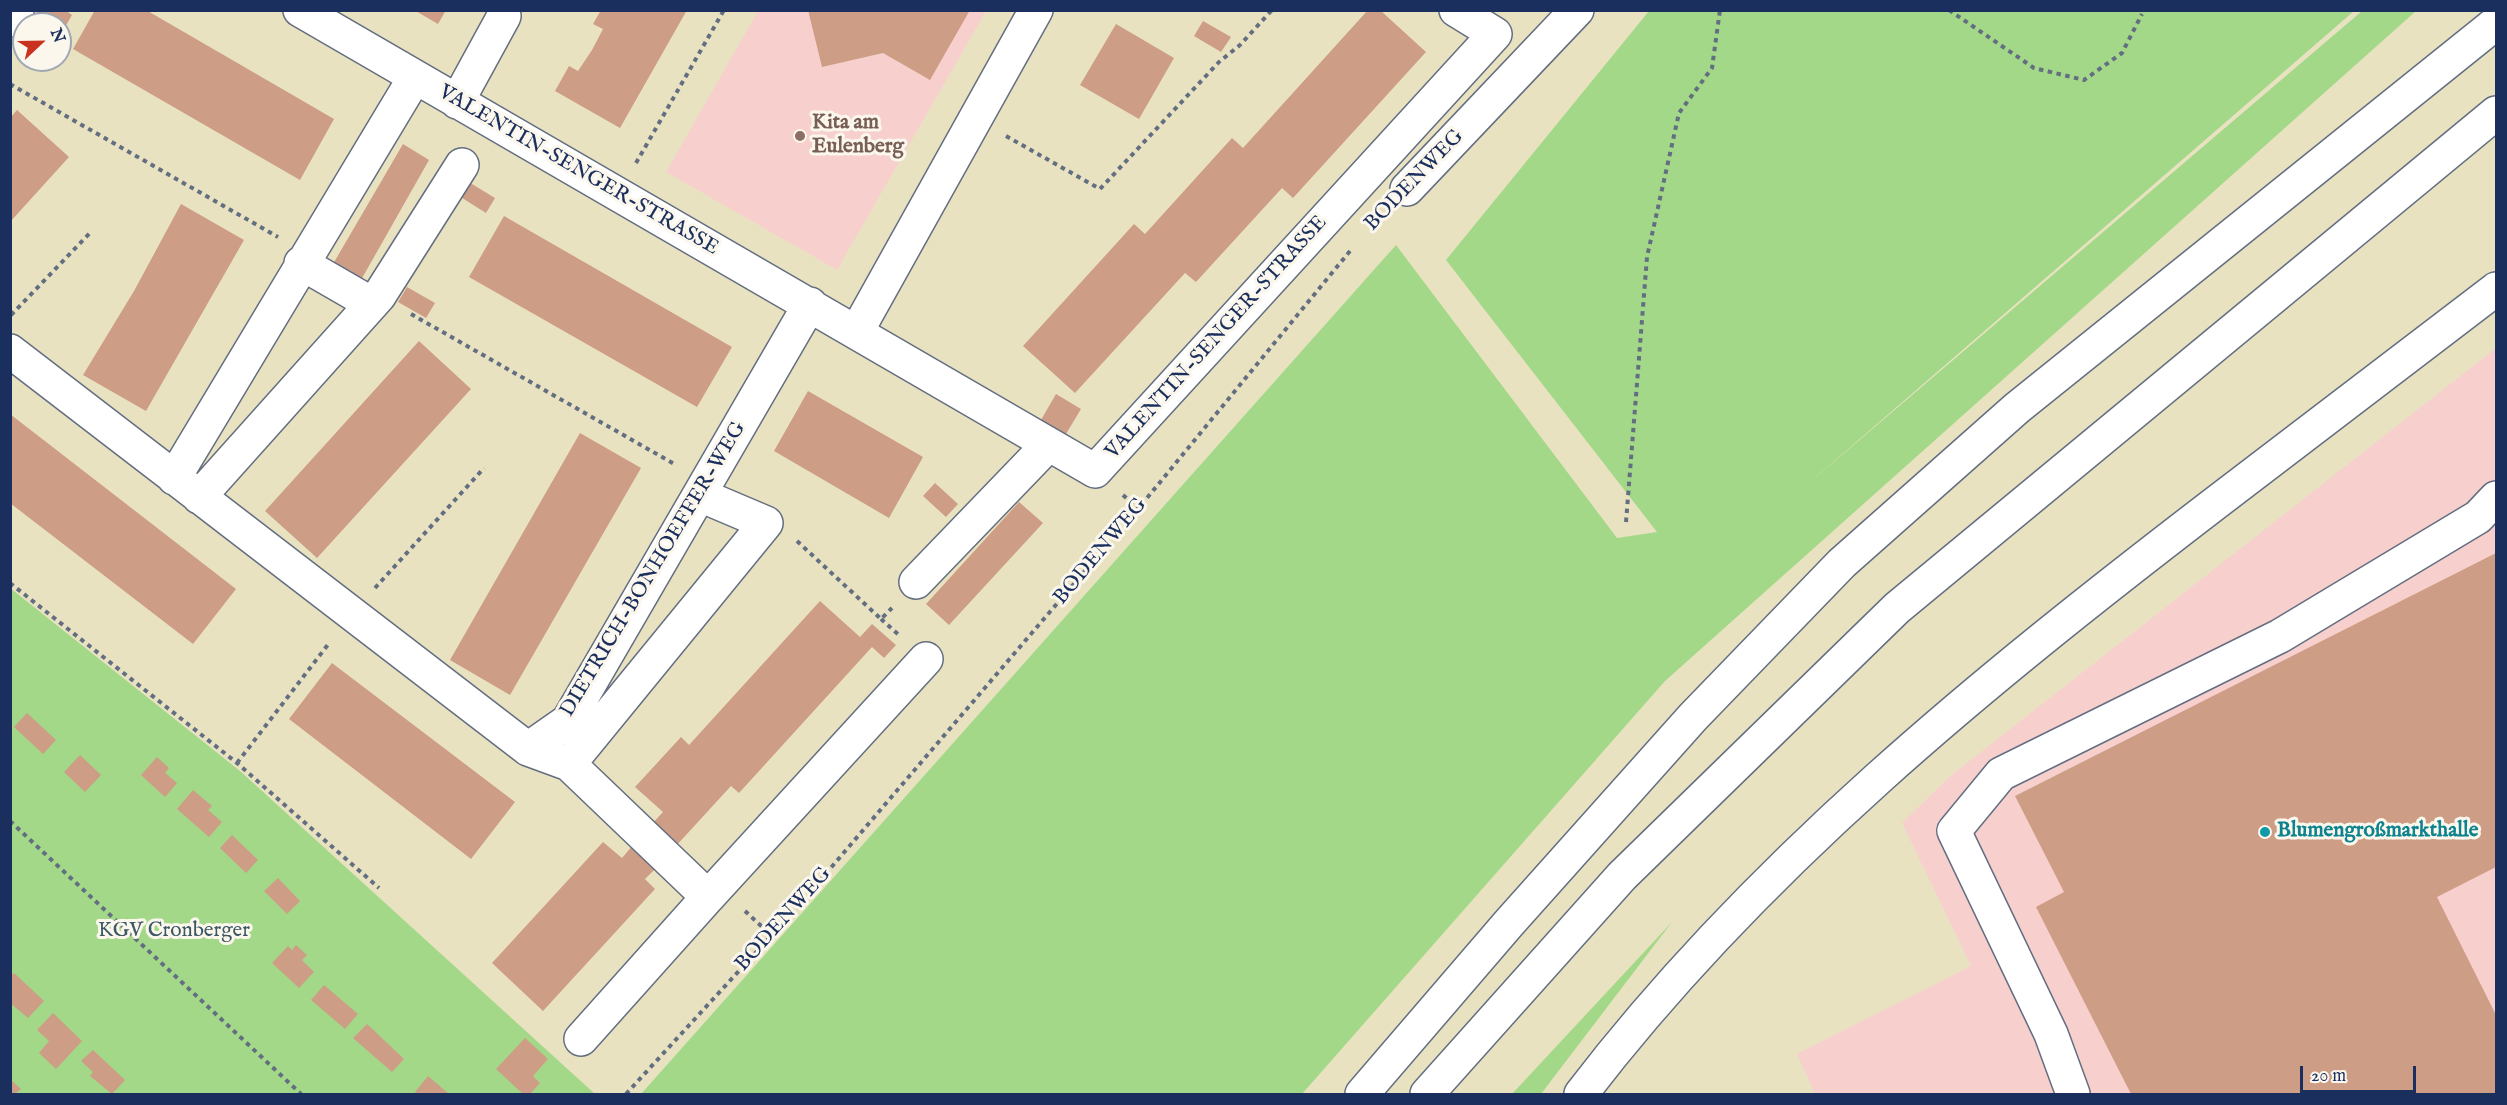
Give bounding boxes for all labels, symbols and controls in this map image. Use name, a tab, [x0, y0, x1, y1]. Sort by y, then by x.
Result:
north arrow	[12, 12, 72, 72]
text: N	[45, 26, 69, 46]
street label: VALENTIN-SENGER-STRASSE	[434, 80, 722, 262]
place label: Kita am Eulenberg	[812, 111, 904, 161]
street label: BODENWEG	[1360, 125, 1470, 237]
marker: Kita am Eulenberg	[793, 129, 807, 143]
street label: VALENTIN-SENGER-STRASSE	[1101, 211, 1333, 465]
street label: DIETRICH-BONHOEFFER-WEG	[556, 418, 752, 722]
street label: BODENWEG	[1049, 493, 1153, 611]
place label: Blumengroßmarkthalle	[2277, 819, 2478, 845]
marker: Blumengroßmarkthalle	[2258, 825, 2272, 839]
street label: BODENWEG	[731, 863, 837, 977]
park label: KGV Cronberger	[98, 919, 250, 945]
scale bar	[2303, 1054, 2418, 1092]
text: 20 m	[2311, 1065, 2346, 1088]

